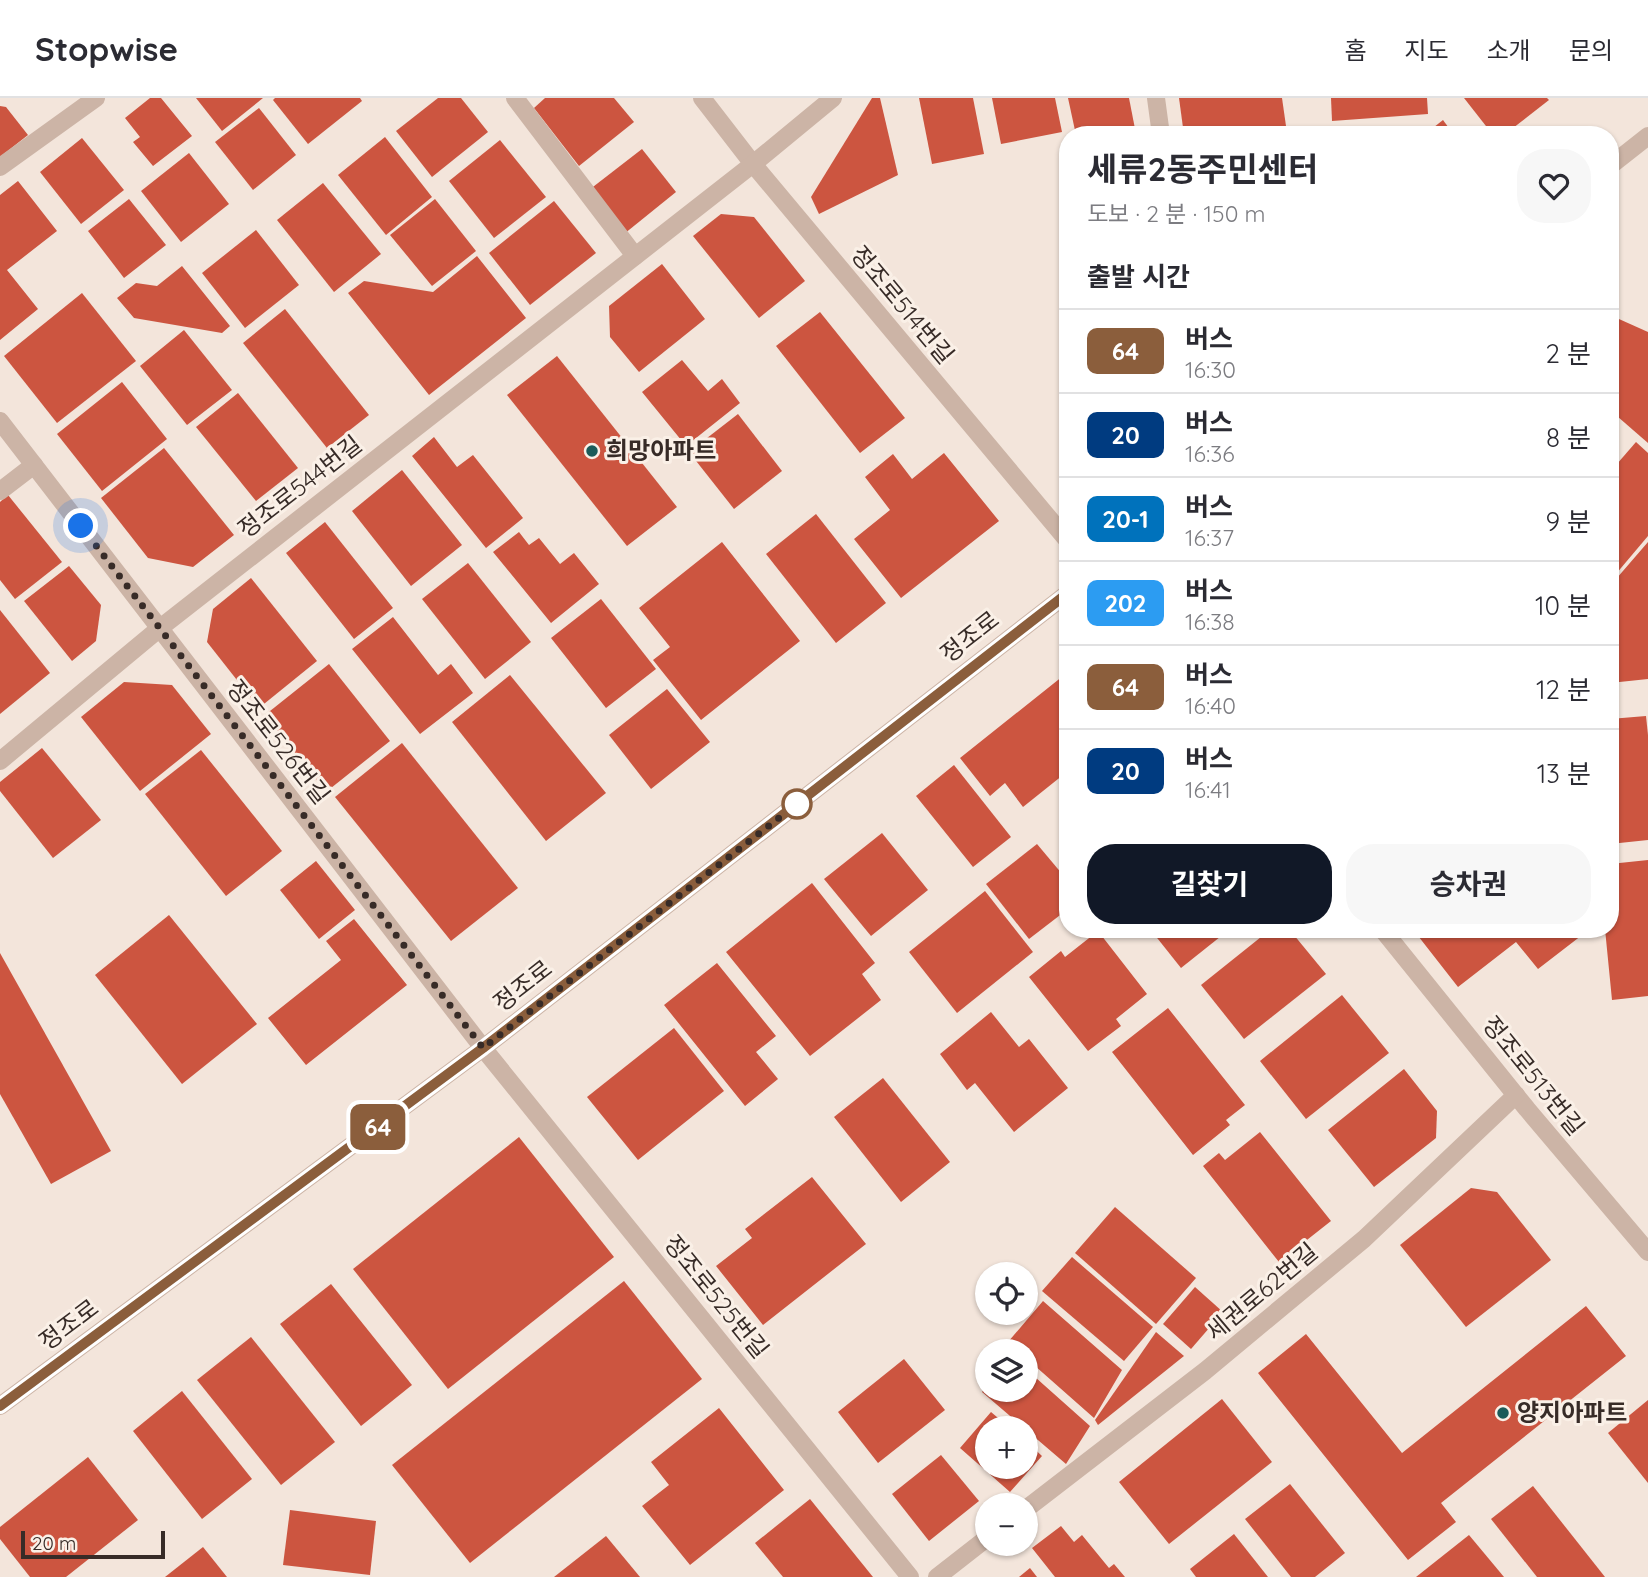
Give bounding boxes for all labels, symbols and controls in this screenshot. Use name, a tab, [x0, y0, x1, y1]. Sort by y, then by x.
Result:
text: Stopwise	[35, 28, 178, 69]
text: 홈	[1344, 35, 1366, 65]
text: 지도	[1404, 35, 1449, 65]
text: 소개	[1487, 35, 1531, 65]
text: 문의	[1569, 35, 1613, 65]
text: 세류2동주민센터	[1087, 148, 1318, 189]
button: heart	[1517, 149, 1591, 223]
text: 도보 · 2 분 · 150 m	[1087, 199, 1266, 228]
street label: 정조로514번길	[845, 239, 961, 369]
text: 출발 시간	[1087, 260, 1190, 293]
text: 버스	[1185, 322, 1233, 355]
text: 64	[1112, 336, 1139, 366]
text: 2 분	[1546, 337, 1591, 370]
text: 16:30	[1185, 355, 1236, 384]
text: 버스	[1185, 406, 1233, 439]
text: 20	[1111, 420, 1140, 450]
text: 8 분	[1546, 421, 1591, 454]
street label: 정조로544번길	[232, 429, 367, 544]
place label: 희망아파트	[606, 435, 716, 465]
text: 16:36	[1185, 439, 1235, 468]
marker: 희망아파트	[584, 443, 600, 459]
text: 버스	[1185, 490, 1233, 523]
text: 20-1	[1102, 504, 1149, 534]
text: 9 분	[1545, 505, 1591, 538]
your location	[63, 508, 98, 543]
text: 16:37	[1185, 523, 1234, 552]
text: 버스	[1185, 574, 1233, 607]
text: 202	[1104, 588, 1147, 618]
text: 10 분	[1535, 589, 1591, 622]
street label: 정조로	[934, 604, 1005, 668]
text: 16:38	[1185, 607, 1235, 636]
text: 버스	[1185, 658, 1233, 691]
text: 64	[1112, 672, 1139, 702]
street label: 정조로526번길	[221, 673, 337, 810]
text: 12 분	[1536, 673, 1591, 706]
text: 16:40	[1185, 691, 1236, 720]
text: 버스	[1185, 742, 1233, 775]
text: 20	[1111, 756, 1140, 786]
text: 13 분	[1537, 757, 1591, 790]
text: 16:41	[1185, 775, 1231, 804]
unlabelled marker	[782, 789, 812, 819]
button: 길찾기	[1087, 844, 1332, 924]
button: 승차권	[1346, 844, 1591, 924]
street label: 정조로	[487, 953, 558, 1017]
street label: 정조로513번길	[1477, 1010, 1591, 1141]
line badge: 64	[346, 1104, 410, 1150]
text: 64	[364, 1112, 392, 1142]
street label: 정조로525번길	[658, 1229, 776, 1364]
street label: 세권로62번길	[1199, 1236, 1323, 1347]
map controls	[975, 1262, 1038, 1556]
button: locate	[975, 1262, 1038, 1325]
street label: 정조로	[33, 1292, 104, 1356]
button: layers	[975, 1339, 1038, 1402]
place label: 양지아파트	[1517, 1397, 1627, 1427]
marker: 양지아파트	[1495, 1405, 1511, 1421]
button: +	[975, 1416, 1038, 1479]
button: −	[975, 1493, 1038, 1556]
scale bar	[21, 1528, 164, 1560]
text: 20 m	[32, 1531, 76, 1555]

